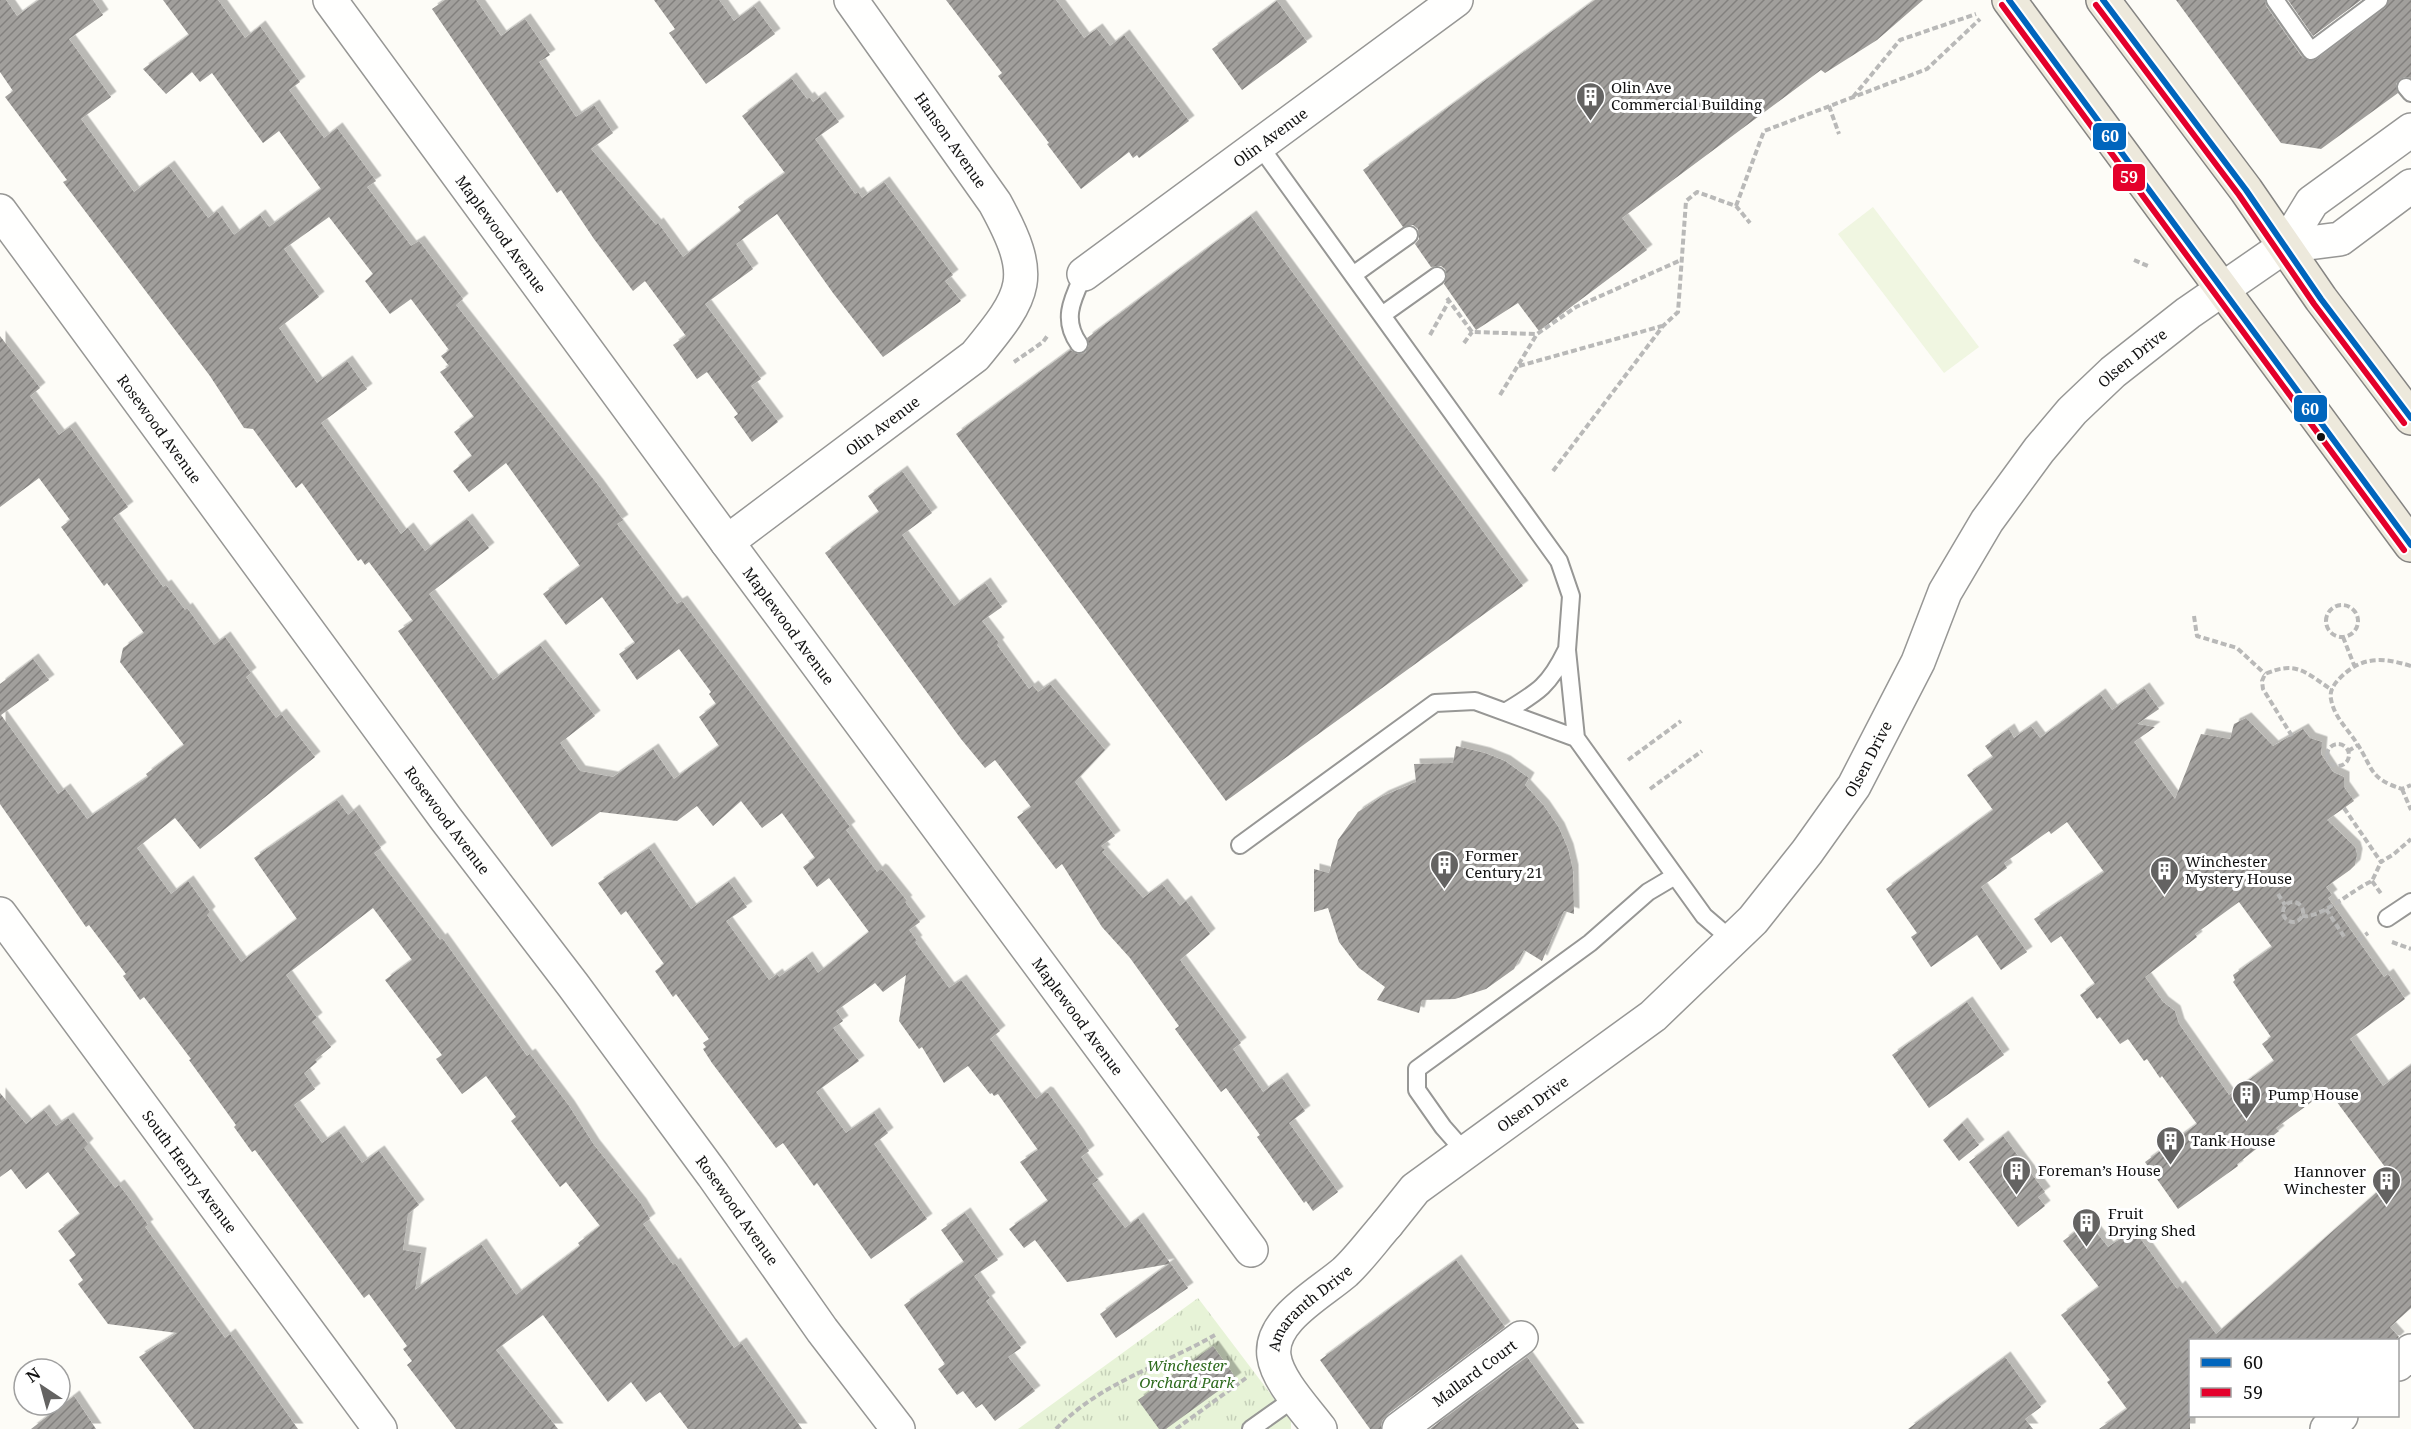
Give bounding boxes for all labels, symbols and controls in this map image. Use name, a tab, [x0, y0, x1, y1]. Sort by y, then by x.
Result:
place label: Olin Ave Commercial Building	[1611, 77, 1762, 114]
building icon: Olin Ave Commercial Building	[1574, 80, 1606, 122]
street label: Hanson Avenue	[911, 88, 991, 192]
street label: Olin Avenue	[1229, 103, 1311, 171]
line badge: 60	[2092, 122, 2127, 151]
text: 60	[2101, 125, 2119, 147]
line badge: 59	[2112, 163, 2146, 192]
text: 59	[2120, 166, 2138, 188]
street label: Maplewood Avenue	[451, 171, 551, 297]
street label: Olsen Drive	[2093, 324, 2171, 392]
street label: Rosewood Avenue	[113, 370, 206, 487]
street label: Olin Avenue	[841, 391, 923, 460]
line badge: 60	[2293, 394, 2328, 423]
text: 60	[2301, 398, 2319, 420]
unlabelled marker	[2315, 431, 2327, 443]
street label: Maplewood Avenue	[739, 563, 839, 689]
street label: Olsen Drive	[1839, 717, 1896, 801]
street label: Rosewood Avenue	[401, 762, 495, 878]
place label: Former Century 21	[1465, 845, 1543, 882]
building icon: Former Century 21	[1428, 848, 1460, 890]
place label: Winchester Mystery House	[2185, 851, 2292, 888]
building icon: Winchester Mystery House	[2148, 854, 2180, 896]
street label: Maplewood Avenue	[1028, 954, 1128, 1079]
street label: Olsen Drive	[1493, 1071, 1572, 1136]
building icon: Pump House	[2231, 1078, 2263, 1120]
place label: Pump House	[2268, 1084, 2359, 1104]
street label: South Henry Avenue	[138, 1106, 242, 1237]
building icon: Tank House	[2154, 1124, 2186, 1166]
place label: Tank House	[2191, 1130, 2275, 1150]
street label: Rosewood Avenue	[692, 1151, 783, 1269]
building icon: Foreman’s House	[2001, 1154, 2033, 1196]
place label: Foreman’s House	[2038, 1160, 2161, 1180]
place label: Hannover Winchester	[2284, 1161, 2366, 1198]
building icon: Hannover Winchester	[2371, 1164, 2403, 1206]
place label: Fruit Drying Shed	[2108, 1203, 2196, 1240]
building icon: Fruit Drying Shed	[2071, 1206, 2103, 1248]
street label: Amaranth Drive	[1263, 1260, 1356, 1353]
street label: Mallard Court	[1428, 1335, 1521, 1411]
legend	[2189, 1339, 2399, 1417]
text: 60	[2243, 1350, 2263, 1374]
park label: Winchester Orchard Park	[1139, 1355, 1235, 1392]
north arrow	[12, 1357, 72, 1417]
text: N	[22, 1362, 45, 1387]
text: 59	[2243, 1380, 2263, 1404]

